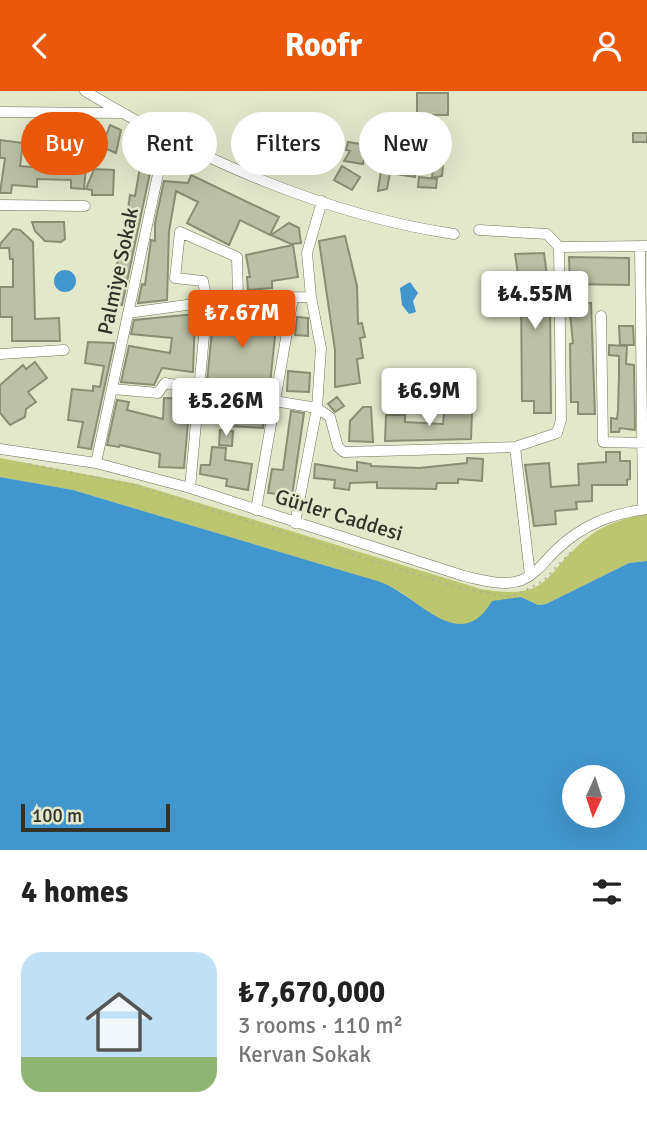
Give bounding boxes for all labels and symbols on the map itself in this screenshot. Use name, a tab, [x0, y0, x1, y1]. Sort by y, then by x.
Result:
street label: Palmiye Sokak	[92, 205, 144, 337]
pin: ₺4.55M	[478, 271, 592, 331]
pin: ₺7.67M	[185, 291, 299, 350]
pin: ₺6.9M	[380, 369, 478, 428]
pin: ₺5.26M	[169, 379, 283, 438]
street label: Gürler Caddesi	[272, 483, 406, 547]
north arrow	[562, 765, 625, 828]
scale bar	[21, 801, 170, 833]

